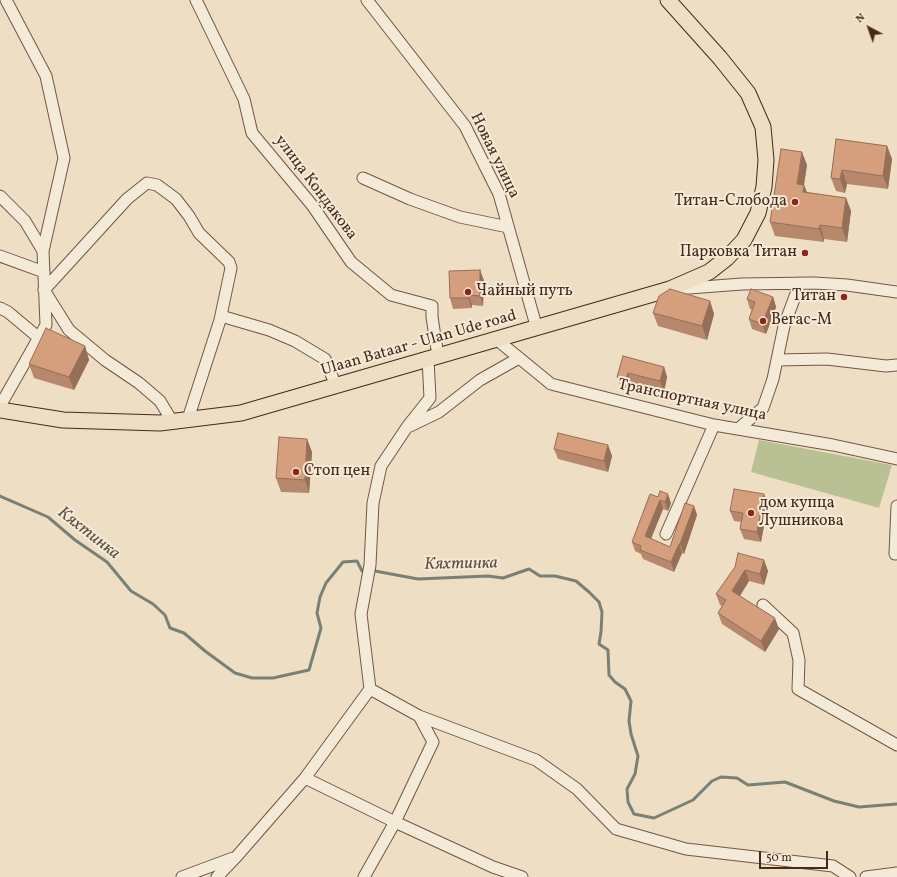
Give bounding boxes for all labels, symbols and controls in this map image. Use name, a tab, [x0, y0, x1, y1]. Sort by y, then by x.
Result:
north arrow	[849, 8, 889, 48]
text: N	[853, 10, 869, 27]
street label: Новая улица	[465, 110, 523, 202]
street label: улица Кондакова	[269, 132, 361, 244]
place label: Титан-Слобода	[674, 192, 787, 212]
marker: Титан-Слобода	[790, 197, 800, 207]
place label: Парковка Титан	[680, 243, 797, 263]
marker: Парковка Титан	[800, 248, 810, 258]
place label: Чайный путь	[476, 282, 573, 302]
marker: Чайный путь	[463, 287, 473, 297]
place label: Титан	[792, 287, 836, 307]
marker: Титан	[839, 292, 849, 302]
street label: Ulaan Bataar - Ulan Ude road	[319, 307, 519, 381]
place label: Вегас-М	[771, 311, 832, 331]
marker: Вегас-М	[758, 316, 768, 326]
street label: Транспортная улица	[616, 376, 768, 426]
place label: Стоп цен	[304, 462, 370, 482]
marker: Стоп цен	[291, 467, 301, 477]
place label: дом купца Лушникова	[759, 494, 844, 532]
water label: Кяхтинка	[53, 503, 123, 565]
marker: дом купца Лушникова	[746, 508, 756, 518]
water label: Кяхтинка	[424, 554, 498, 576]
scale bar	[761, 843, 830, 869]
text: 50 m	[766, 850, 792, 866]

